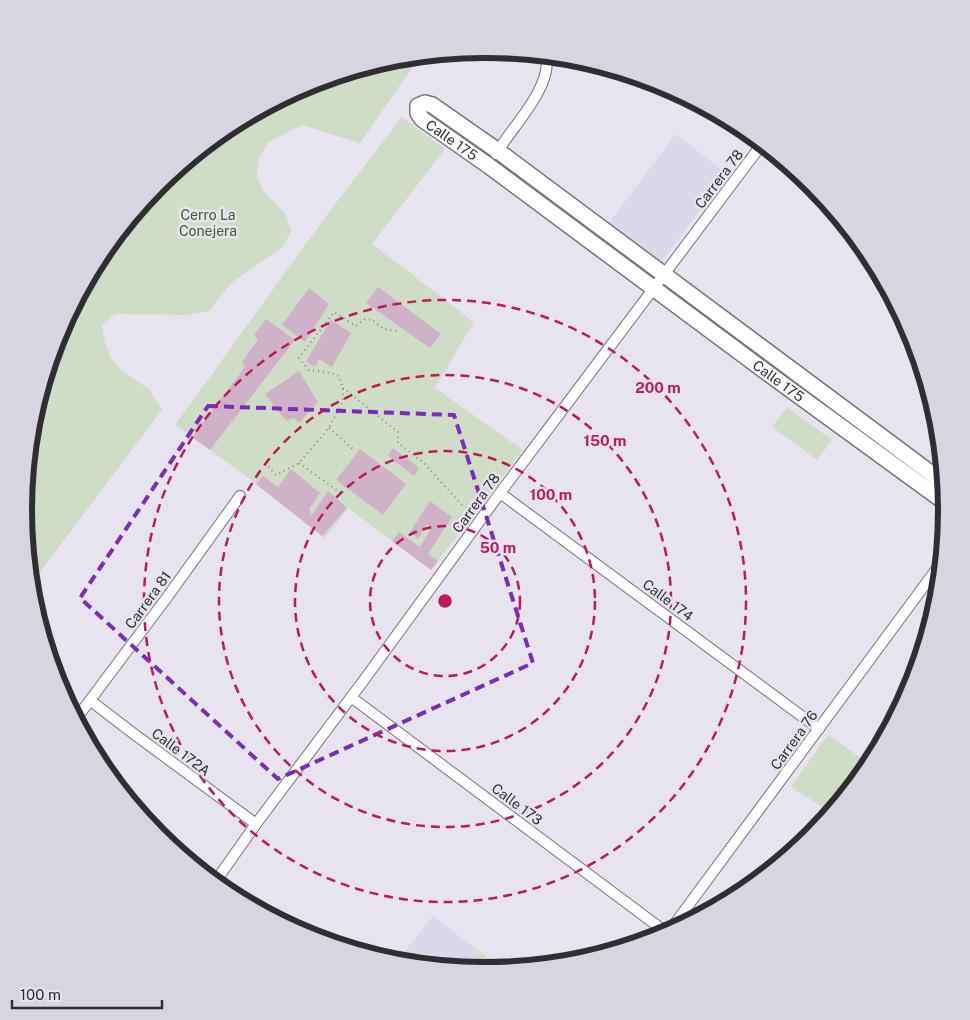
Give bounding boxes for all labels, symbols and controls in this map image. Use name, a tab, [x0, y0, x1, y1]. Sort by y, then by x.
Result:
street label: Calle 175	[423, 116, 481, 164]
street label: Carrera 78	[692, 146, 746, 212]
park label: Cerro La Conejera	[179, 207, 237, 239]
street label: Calle 175	[750, 357, 807, 405]
text: 200 m	[635, 379, 681, 396]
text: 150 m	[583, 432, 627, 449]
street label: Carrera 78	[449, 470, 503, 536]
text: 100 m	[530, 486, 572, 503]
text: 50 m	[480, 539, 516, 556]
street label: Carrera 81	[122, 568, 174, 632]
street label: Calle 174	[640, 576, 697, 624]
centre of rings	[436, 592, 454, 610]
street label: Carrera 76	[767, 707, 821, 773]
street label: Calle 172A	[149, 725, 213, 779]
street label: Calle 173	[489, 780, 546, 828]
scale bar	[12, 978, 162, 1010]
text: 100 m	[20, 986, 61, 1003]

